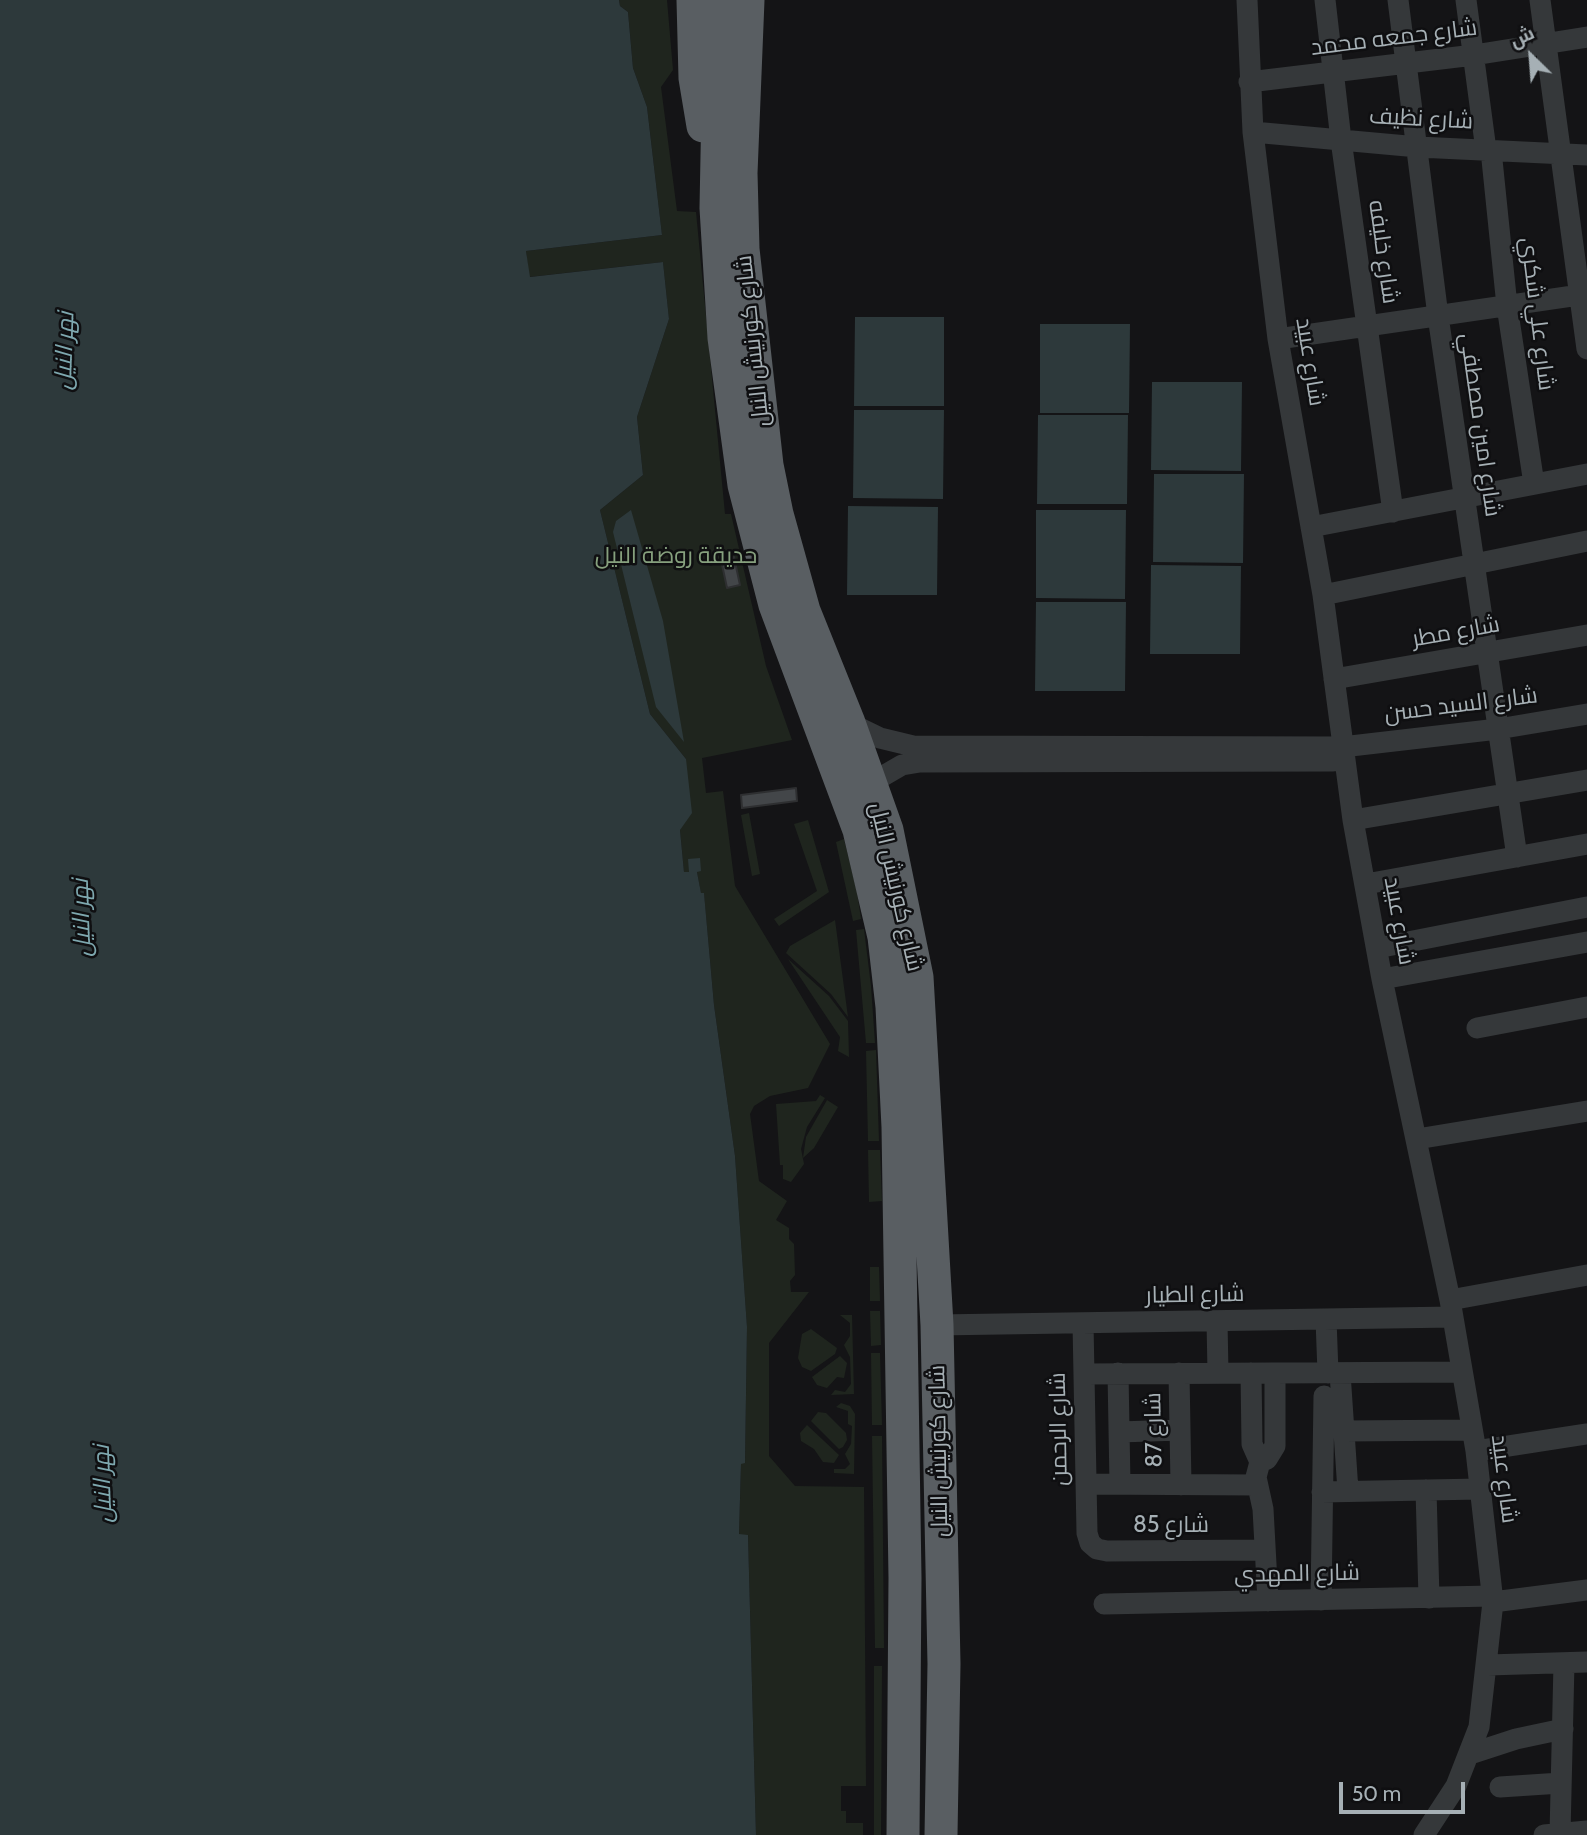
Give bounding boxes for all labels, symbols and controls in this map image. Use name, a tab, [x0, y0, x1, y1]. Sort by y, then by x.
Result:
street label: شارع جمعه محمد	[1309, 14, 1479, 62]
north arrow	[1496, 21, 1566, 91]
text: ش	[1506, 21, 1538, 52]
street label: شارع نظيف	[1368, 102, 1474, 136]
street label: شارع خليفه	[1362, 198, 1404, 306]
street label: شارع علي شكري	[1514, 236, 1560, 392]
street label: شارع كورنيش النيل	[730, 254, 776, 428]
water label: نهر النيل	[49, 311, 81, 391]
street label: شارع عبيد	[1289, 316, 1331, 408]
street label: شارع امين مصطفي	[1453, 331, 1507, 519]
park label: حديقة روضة النيل	[595, 542, 757, 570]
street label: شارع مطر	[1410, 611, 1502, 653]
street label: شارع السيد حسن	[1383, 682, 1539, 728]
street label: شارع كورنيش النيل	[863, 800, 929, 974]
street label: شارع عبيد	[1378, 875, 1420, 967]
water label: نهر النيل	[66, 878, 98, 958]
street label: شارع الطيار	[1145, 1280, 1245, 1310]
street label: شارع كورنيش النيل	[924, 1365, 954, 1537]
street label: شارع الرحمن	[1044, 1372, 1074, 1486]
street label: شارع 87	[1140, 1392, 1168, 1468]
street label: شارع عبيد	[1485, 1433, 1523, 1525]
water label: نهر النيل	[87, 1444, 119, 1524]
street label: شارع 85	[1133, 1511, 1209, 1539]
street label: شارع المهدي	[1234, 1559, 1360, 1589]
scale bar	[1342, 1769, 1468, 1813]
text: 50 m	[1352, 1781, 1401, 1806]

